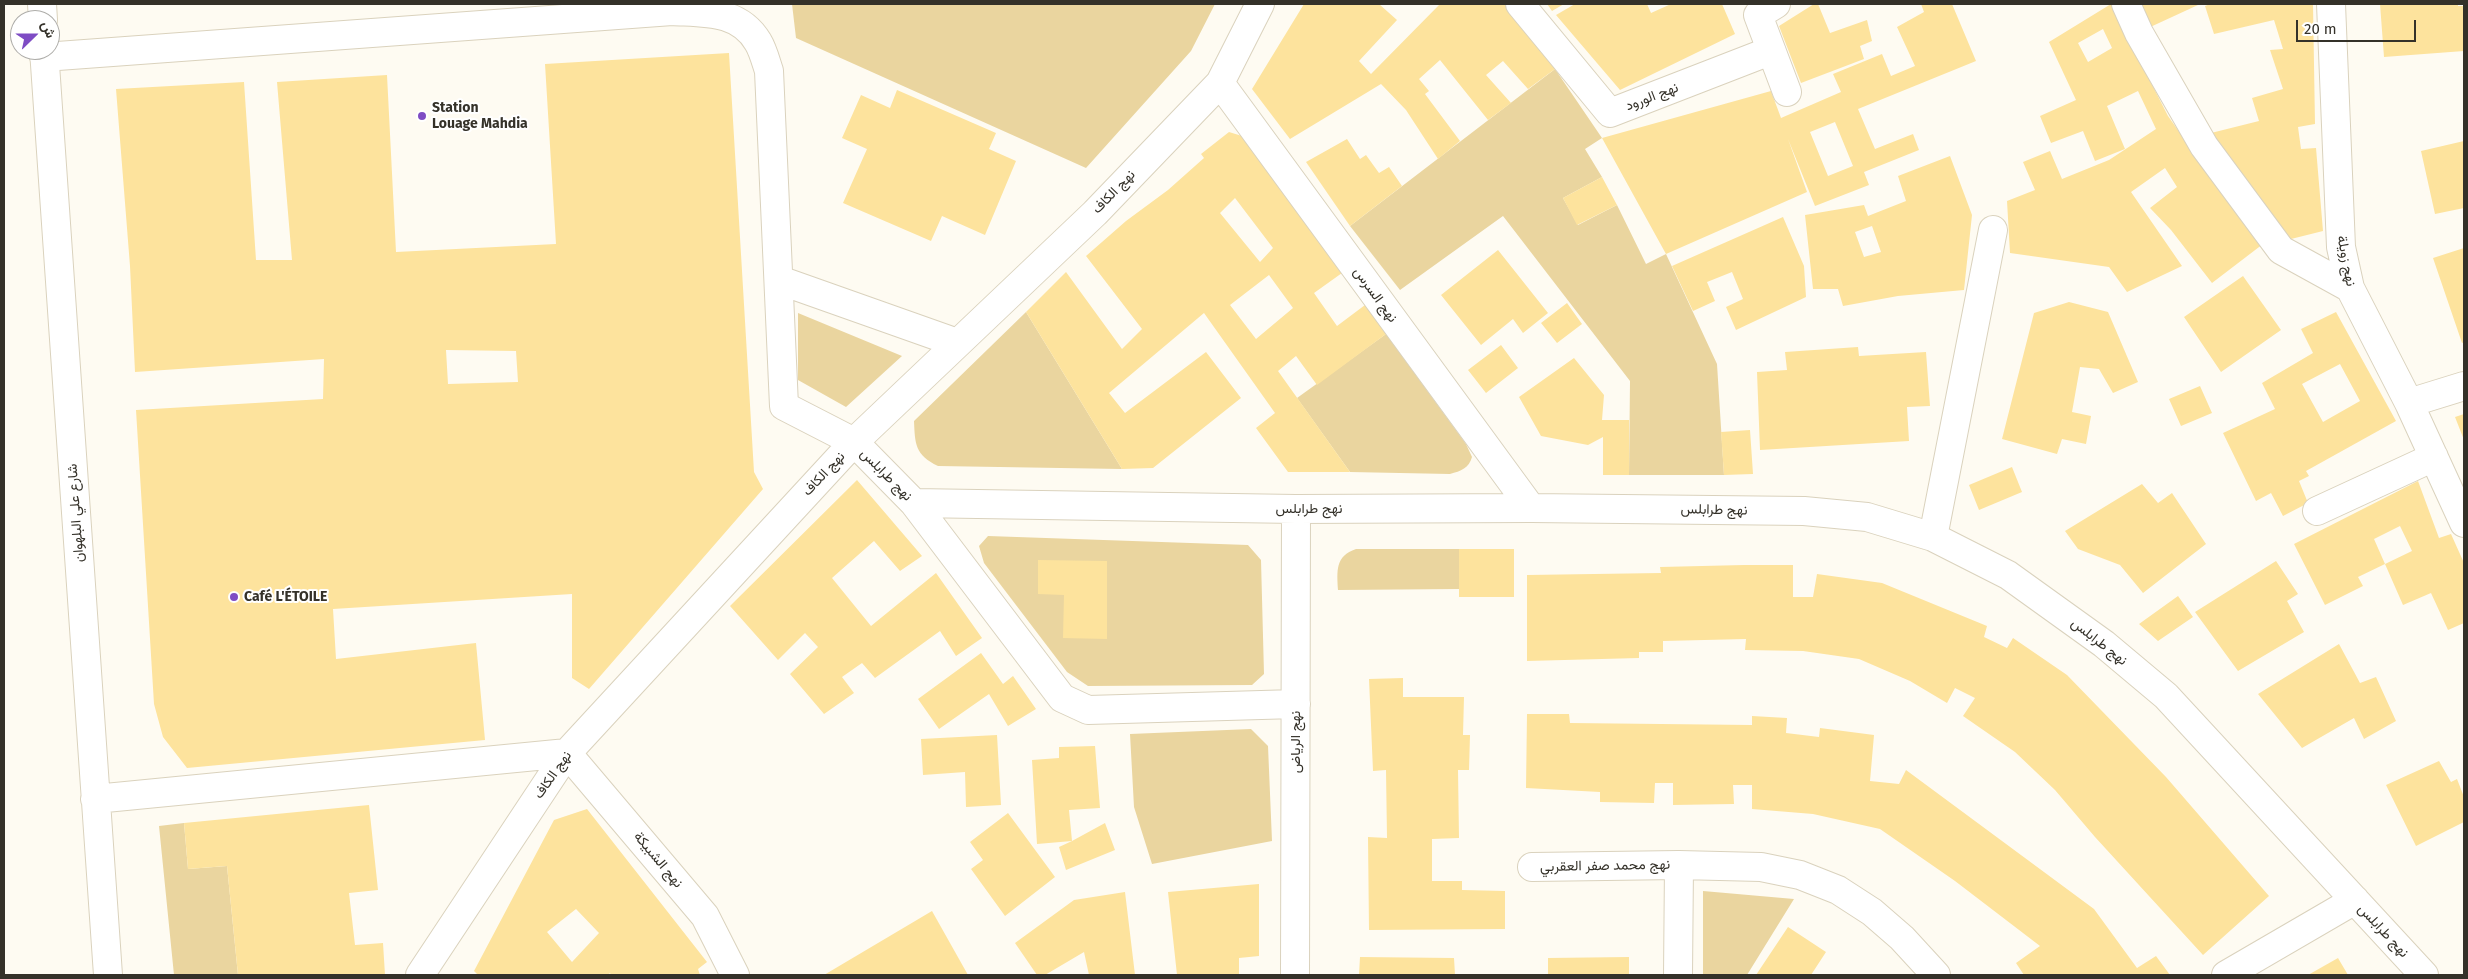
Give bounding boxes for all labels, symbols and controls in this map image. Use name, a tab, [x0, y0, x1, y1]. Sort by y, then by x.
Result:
north arrow	[10, 10, 60, 60]
scale bar	[2298, 10, 2418, 42]
text: ش	[37, 19, 59, 41]
text: 20 m	[2304, 20, 2337, 38]
street label: نهج الورود	[1623, 79, 1681, 115]
place label: Station Louage Mahdia	[432, 100, 528, 132]
marker: Station Louage Mahdia	[416, 110, 428, 122]
street label: نهج الكاف	[1089, 167, 1139, 217]
street label: نهج زويلة	[2333, 234, 2359, 288]
street label: نهج السرس	[1349, 264, 1401, 326]
street label: نهج طرابلس	[856, 445, 916, 505]
street label: نهج الكاف	[799, 448, 849, 500]
street label: شارع علي البلهوان	[64, 463, 88, 563]
street label: نهج طرابلس	[1275, 501, 1343, 517]
street label: نهج طرابلس	[1680, 501, 1748, 519]
place label: Café L'ÉTOILE	[244, 589, 327, 605]
marker: Café L'ÉTOILE	[228, 591, 240, 603]
street label: نهج طرابلس	[2067, 615, 2131, 669]
street label: نهج الرياض	[1288, 711, 1304, 773]
street label: نهج الكاف	[530, 748, 576, 802]
street label: نهج الشبيكة	[630, 829, 686, 891]
street label: نهج محمد صفر العقربي	[1540, 856, 1670, 876]
street label: نهج طرابلس	[2354, 901, 2412, 961]

